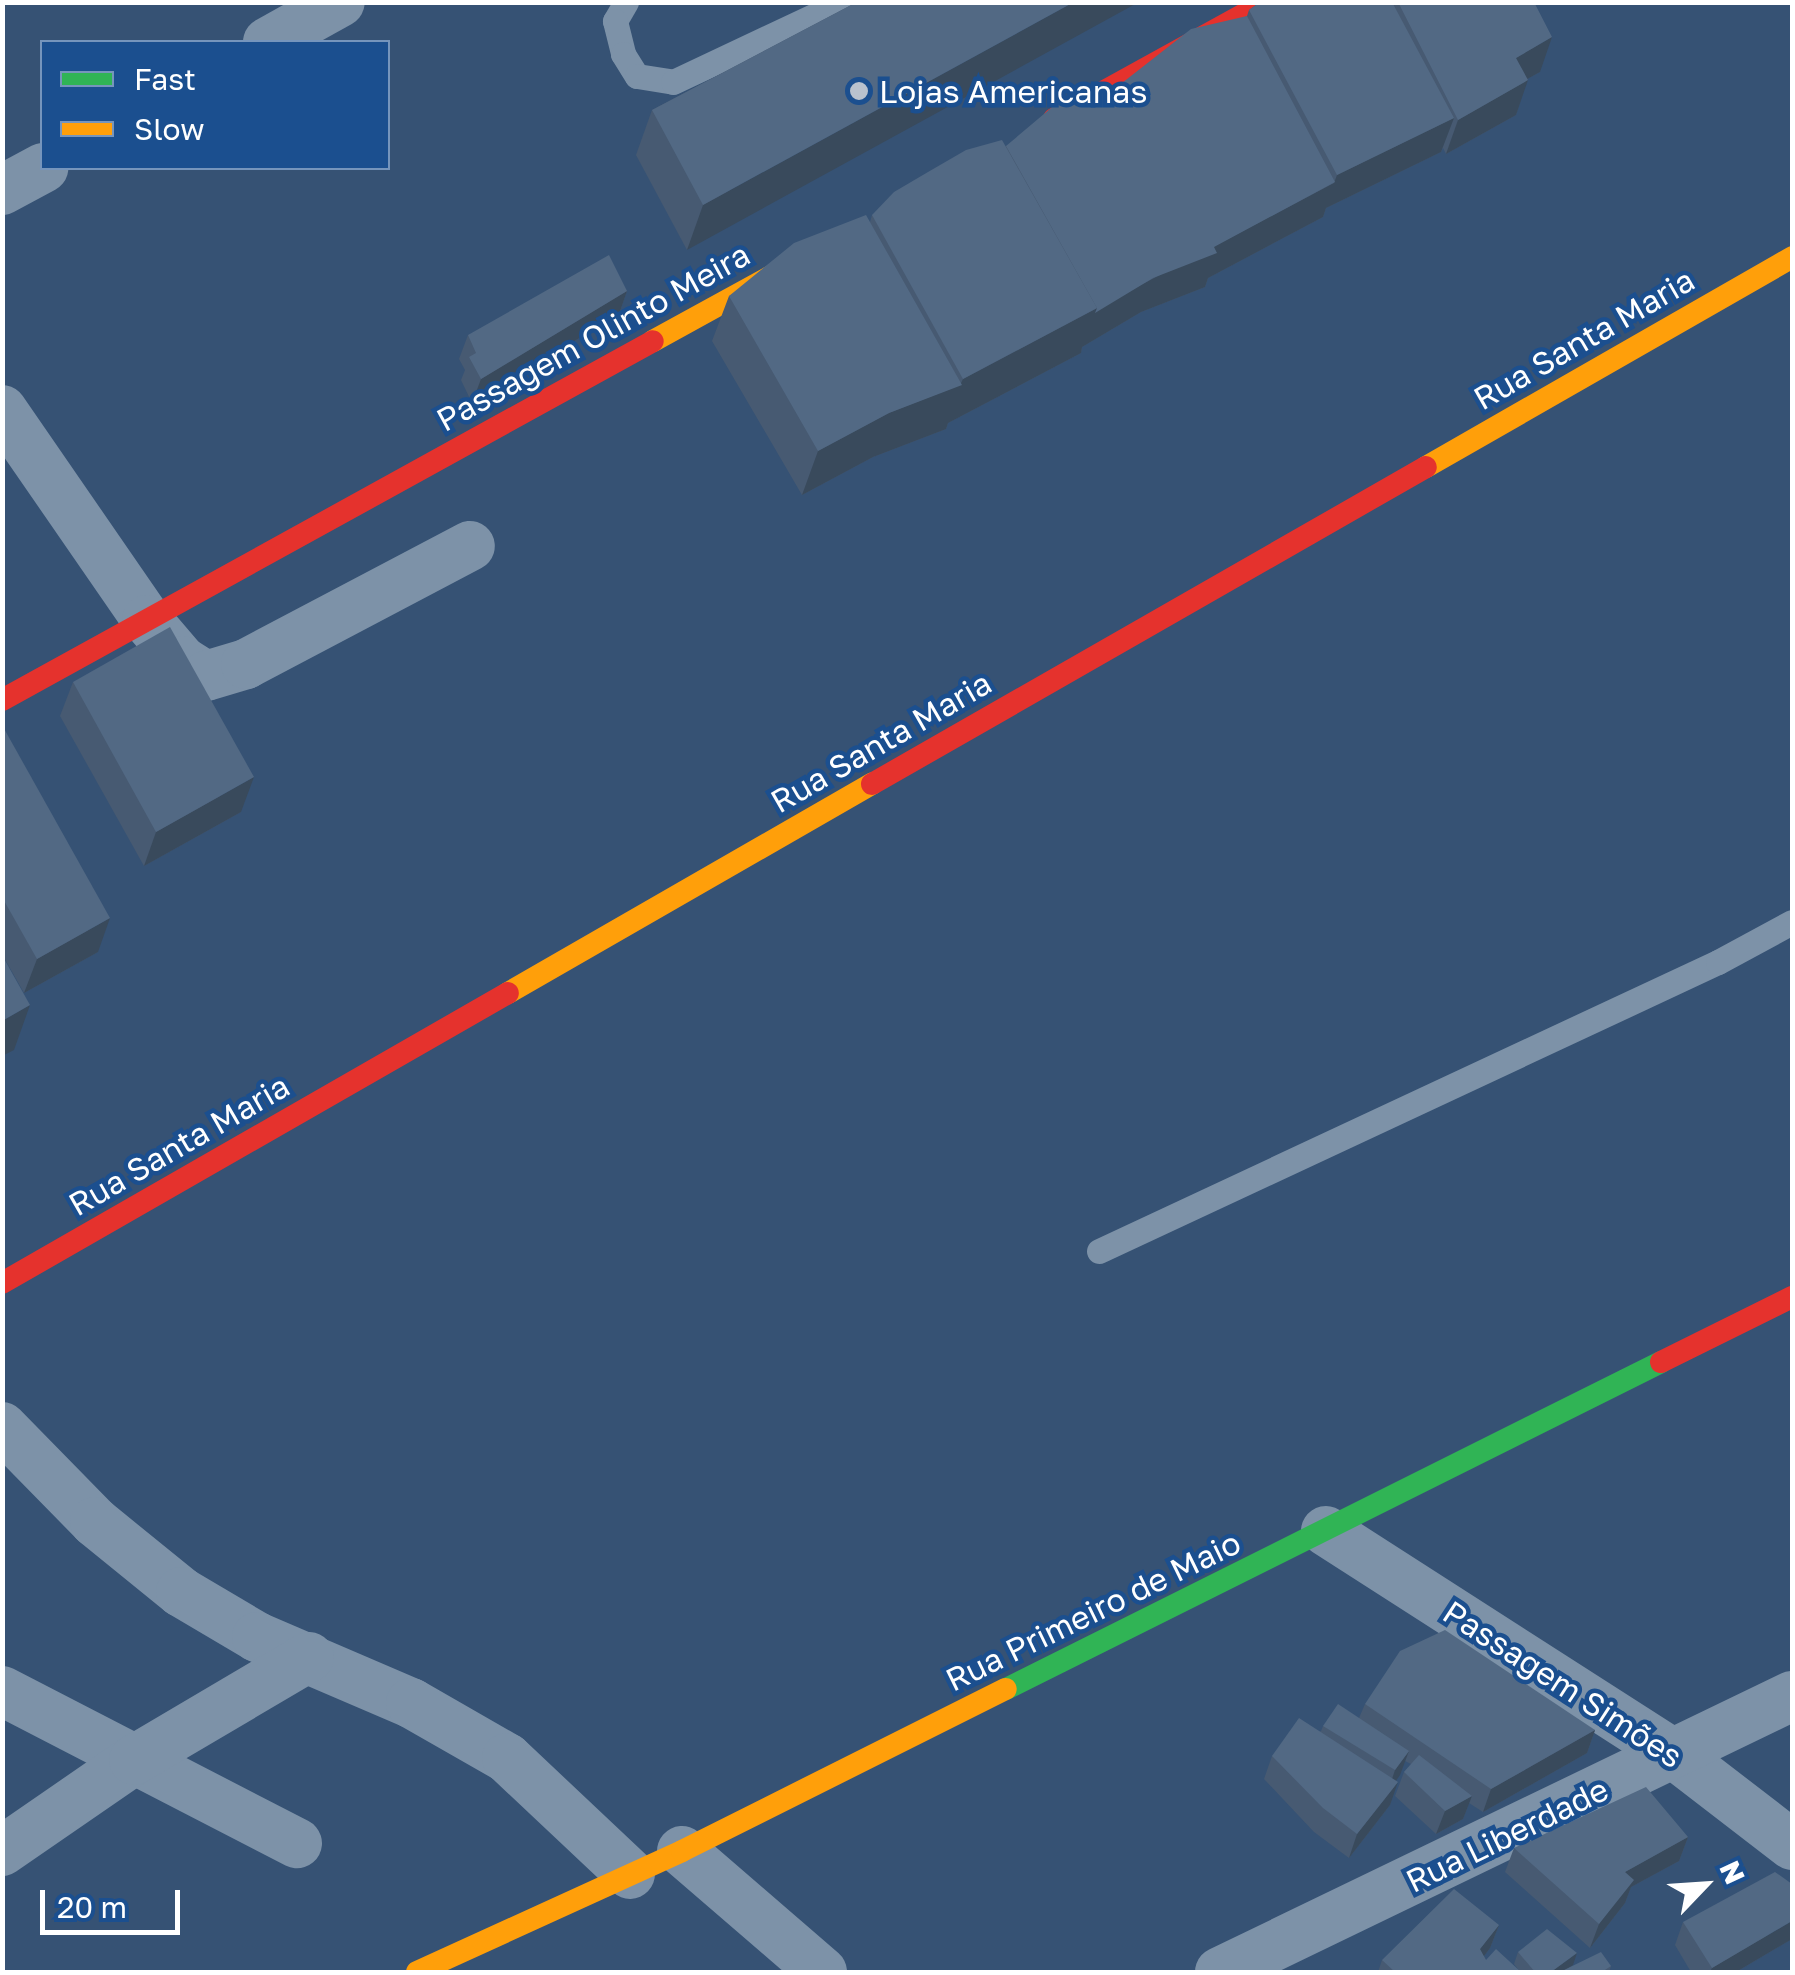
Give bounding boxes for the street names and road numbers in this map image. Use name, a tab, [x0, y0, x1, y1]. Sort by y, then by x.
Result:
street label: Passagem Olinto Meira	[430, 235, 756, 439]
street label: Rua Santa Maria	[1467, 260, 1701, 418]
street label: Rua Santa Maria	[764, 663, 998, 821]
street label: Rua Santa Maria	[62, 1066, 296, 1224]
street label: Rua Primeiro de Maio	[939, 1523, 1247, 1699]
street label: Passagem Simões	[1436, 1592, 1690, 1776]
street label: Rua Liberdade	[1400, 1770, 1614, 1900]

